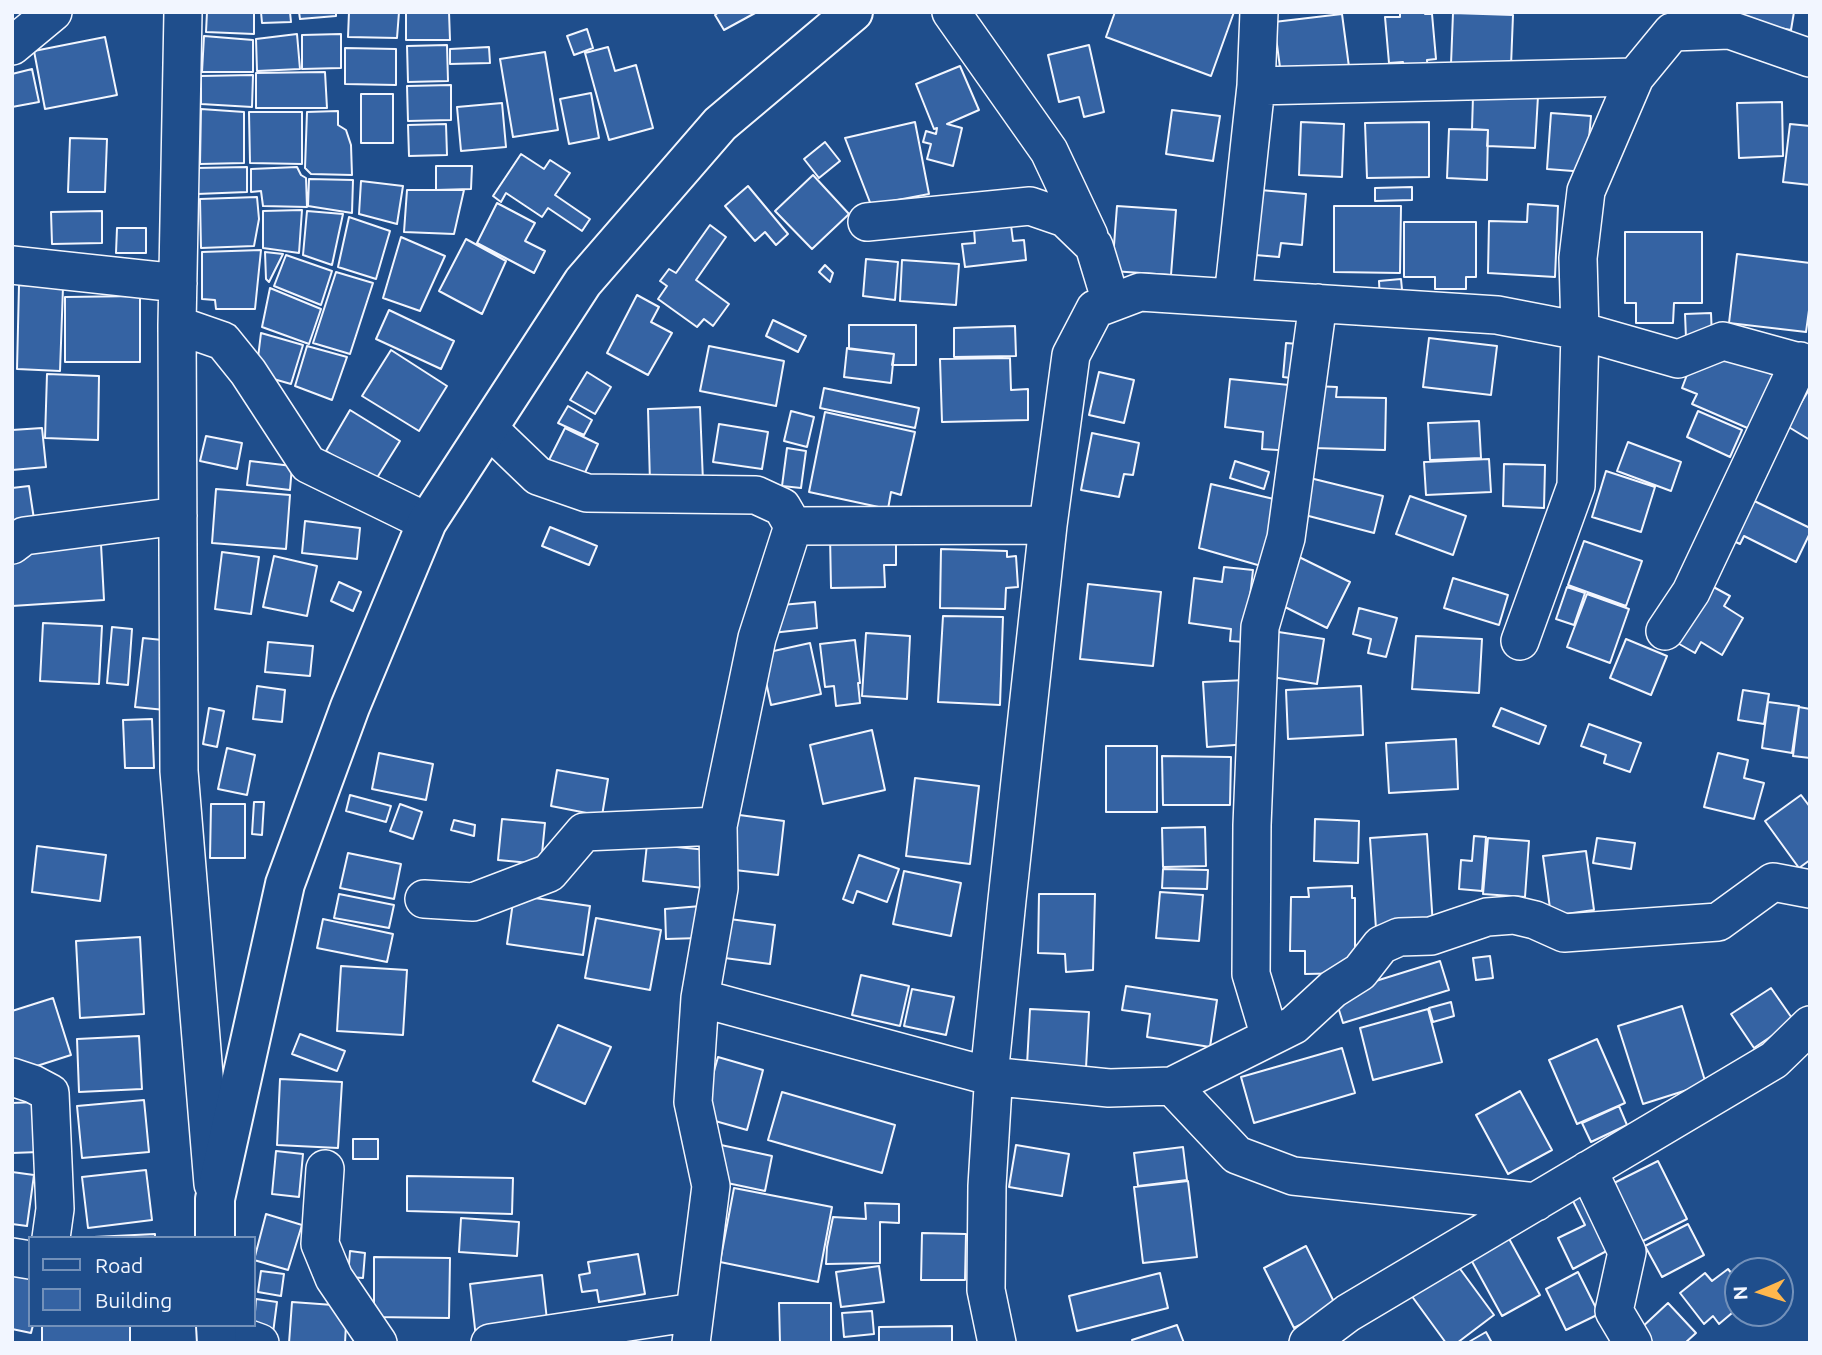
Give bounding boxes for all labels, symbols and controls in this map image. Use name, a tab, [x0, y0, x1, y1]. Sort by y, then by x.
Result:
legend	[28, 1236, 256, 1327]
text: Road	[95, 1253, 143, 1277]
north arrow	[1724, 1257, 1794, 1327]
text: N	[1729, 1285, 1751, 1301]
text: Building	[95, 1288, 172, 1312]

